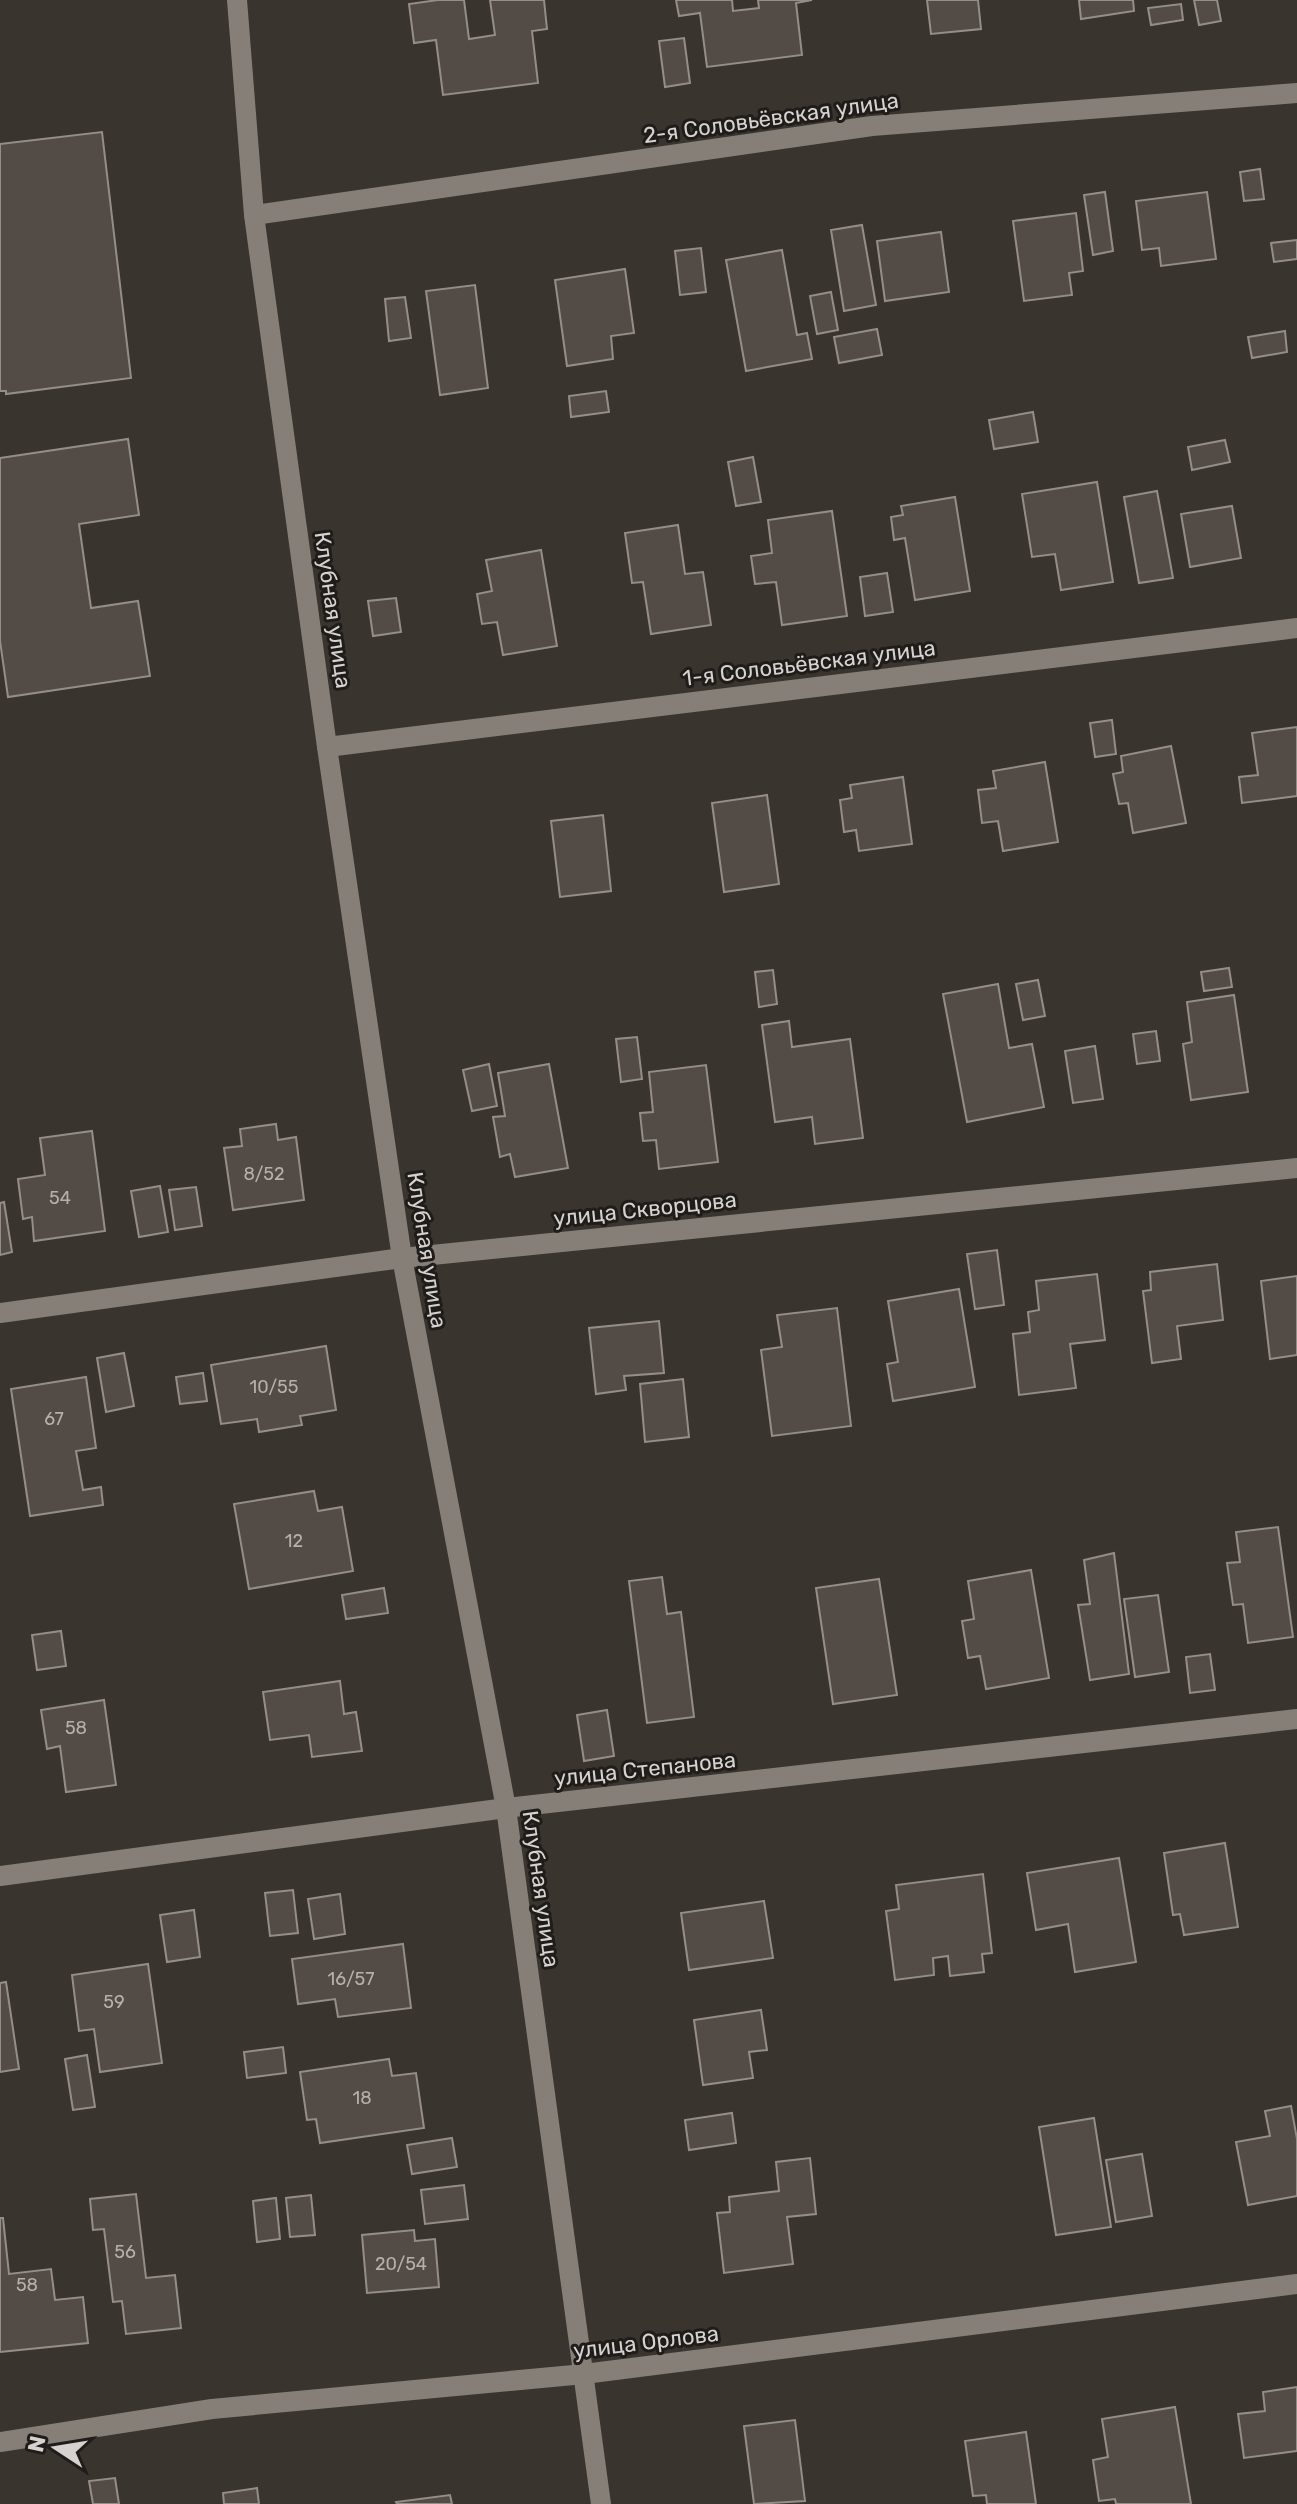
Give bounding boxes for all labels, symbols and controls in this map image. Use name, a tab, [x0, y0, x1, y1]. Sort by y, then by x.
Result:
street label: 2-я Соловьёвская улица	[642, 87, 900, 149]
street label: Клубная улица	[309, 530, 357, 690]
street label: 1-я Соловьёвская улица	[681, 634, 937, 692]
house number: 8/52	[243, 1163, 285, 1185]
street label: Клубная улица	[401, 1170, 453, 1330]
street label: улица Скворцова	[552, 1186, 738, 1232]
house number: 54	[49, 1187, 71, 1209]
house number: 10/55	[250, 1376, 298, 1398]
house number: 67	[44, 1408, 64, 1430]
house number: 12	[285, 1530, 303, 1552]
house number: 58	[65, 1717, 87, 1739]
street label: улица Степанова	[553, 1746, 737, 1792]
street label: Клубная улица	[517, 1809, 565, 1969]
house number: 16/57	[327, 1968, 375, 1990]
house number: 59	[103, 1991, 125, 2013]
house number: 18	[352, 2087, 372, 2109]
house number: 56	[114, 2241, 136, 2263]
house number: 20/54	[375, 2253, 427, 2275]
house number: 58	[16, 2274, 38, 2296]
street label: улица Орлова	[572, 2320, 720, 2364]
north arrow	[16, 2408, 96, 2488]
text: N	[22, 2433, 52, 2454]

